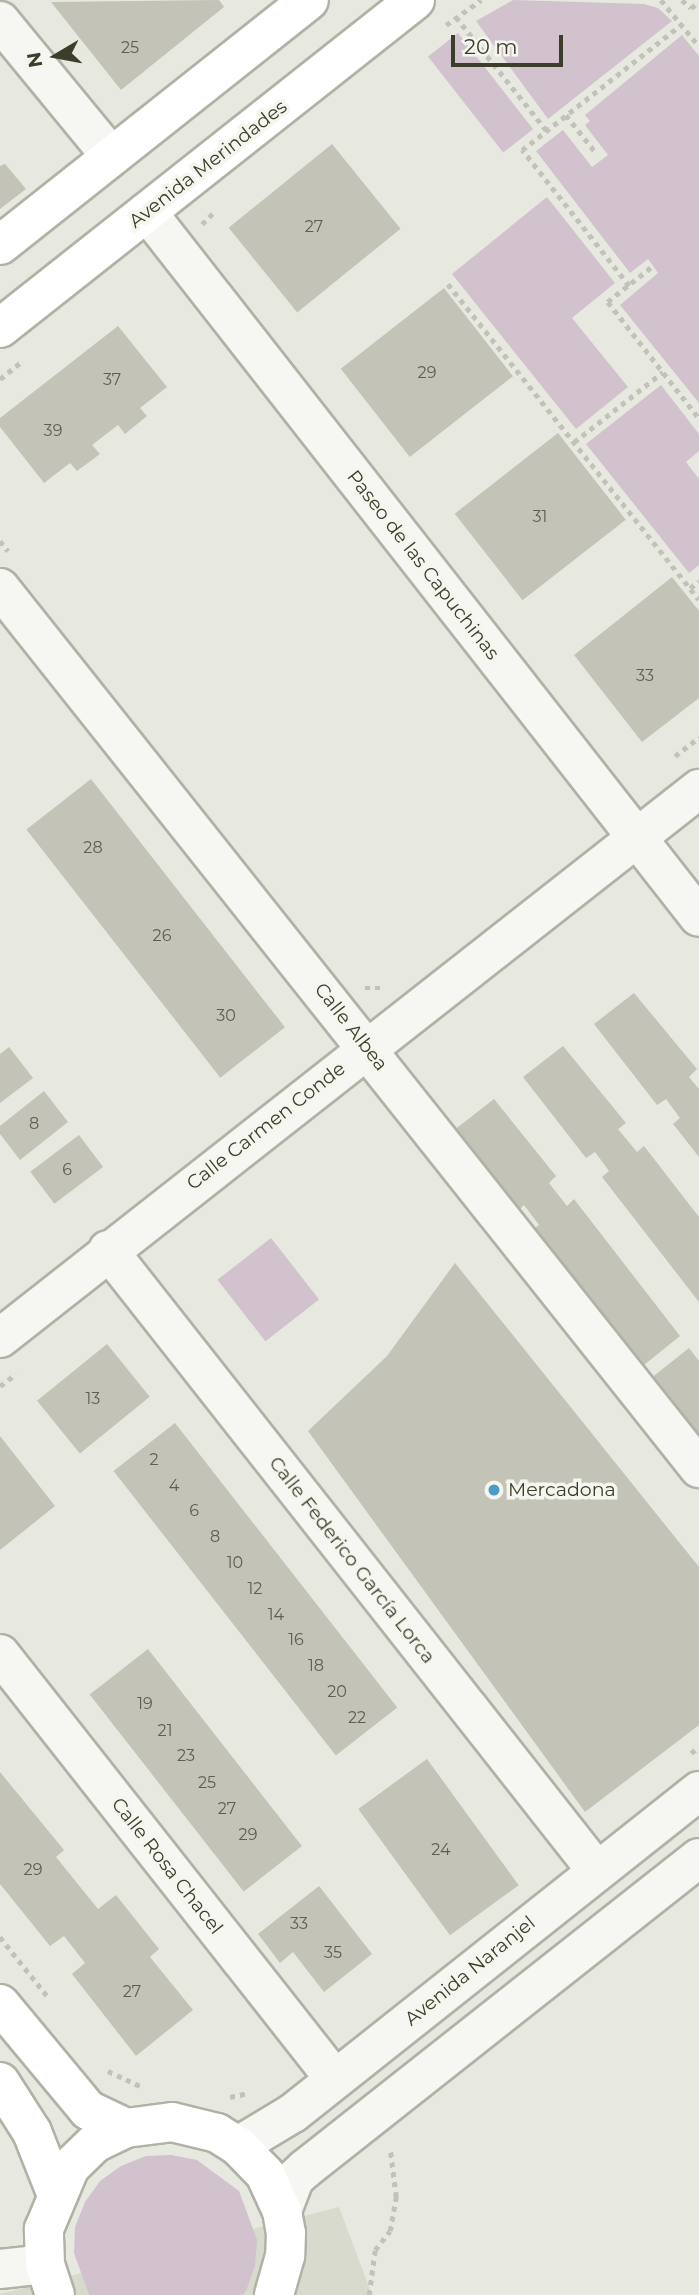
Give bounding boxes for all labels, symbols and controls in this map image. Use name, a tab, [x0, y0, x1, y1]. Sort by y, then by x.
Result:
north arrow	[21, 21, 91, 91]
scale bar	[454, 21, 566, 65]
text: 20 m	[464, 34, 518, 59]
house number: 25	[121, 38, 139, 58]
text: N	[22, 50, 47, 69]
street label: Avenida Merindades	[124, 95, 292, 233]
house number: 27	[305, 217, 323, 237]
house number: 29	[418, 363, 436, 383]
house number: 37	[103, 370, 121, 390]
house number: 39	[44, 421, 62, 441]
street label: Paseo de las Capuchinas	[342, 466, 504, 664]
house number: 31	[533, 507, 547, 527]
house number: 33	[636, 666, 654, 686]
house number: 28	[83, 838, 103, 858]
house number: 26	[153, 926, 171, 946]
street label: Calle Albea	[310, 979, 392, 1075]
house number: 30	[216, 1006, 236, 1026]
street label: Calle Carmen Conde	[182, 1057, 350, 1195]
house number: 8	[29, 1114, 39, 1134]
house number: 6	[62, 1160, 72, 1180]
house number: 13	[86, 1389, 100, 1409]
house number: 2	[149, 1450, 159, 1470]
street label: Calle Federico García Lorca	[264, 1452, 440, 1668]
house number: 4	[169, 1476, 179, 1496]
place label: Mercadona	[508, 1479, 616, 1501]
marker: Mercadona	[486, 1482, 502, 1498]
house number: 6	[189, 1501, 199, 1521]
house number: 8	[210, 1527, 220, 1547]
house number: 10	[227, 1553, 243, 1573]
house number: 12	[248, 1579, 262, 1599]
house number: 14	[268, 1605, 284, 1625]
house number: 16	[288, 1630, 304, 1650]
house number: 18	[308, 1656, 324, 1676]
house number: 20	[327, 1682, 347, 1702]
house number: 19	[137, 1694, 153, 1714]
house number: 22	[348, 1708, 366, 1728]
house number: 21	[158, 1721, 172, 1741]
house number: 23	[177, 1746, 195, 1766]
house number: 25	[198, 1773, 216, 1793]
street label: Calle Rosa Chacel	[107, 1793, 227, 1939]
house number: 27	[218, 1799, 236, 1819]
house number: 29	[239, 1825, 257, 1845]
house number: 24	[431, 1840, 451, 1860]
house number: 29	[24, 1860, 42, 1880]
street label: Avenida Naranjel	[400, 1911, 540, 2031]
house number: 33	[290, 1914, 308, 1934]
house number: 35	[324, 1943, 342, 1963]
house number: 27	[123, 1982, 141, 2002]

